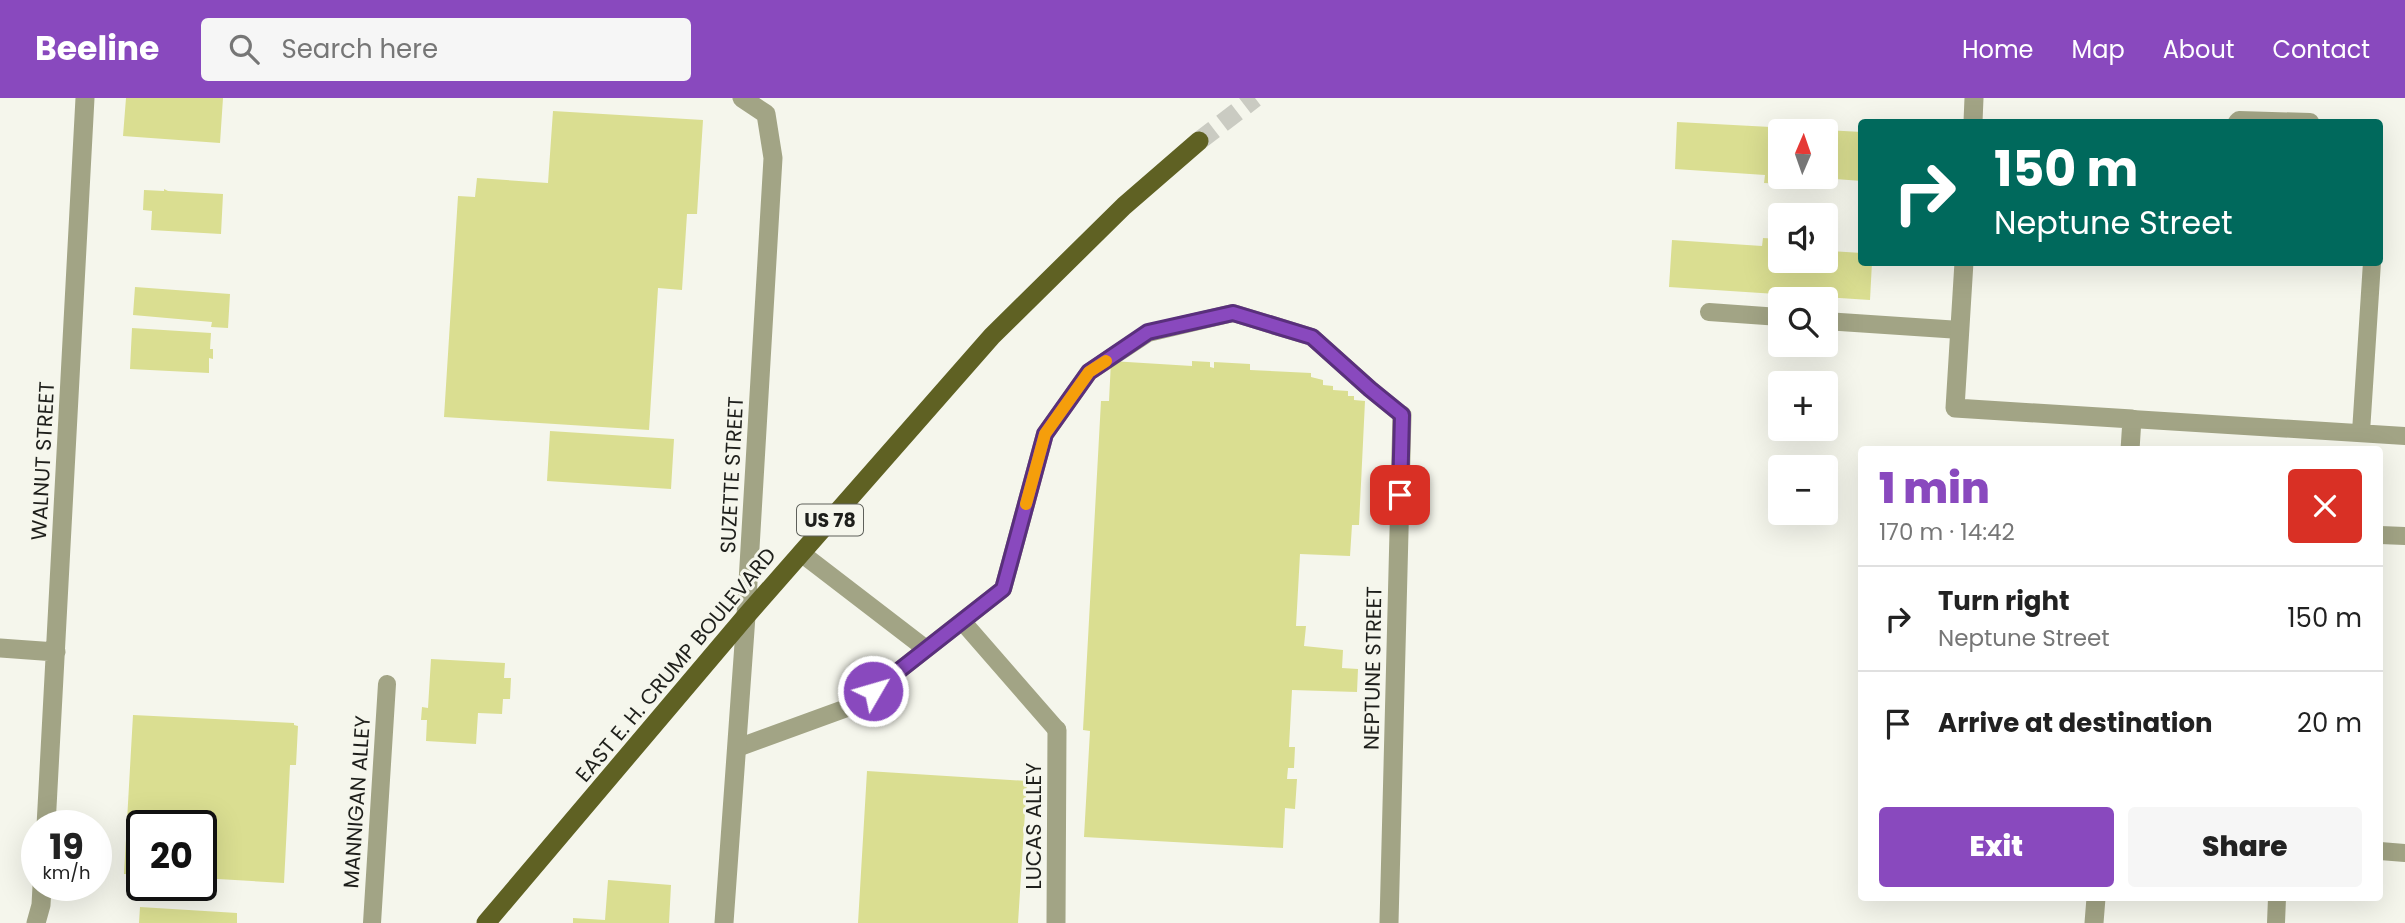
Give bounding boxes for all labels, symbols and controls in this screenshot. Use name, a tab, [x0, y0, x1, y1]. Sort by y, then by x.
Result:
search box	[201, 18, 691, 81]
text: Beeline	[35, 25, 159, 72]
icon: search	[225, 30, 263, 68]
text: Search here	[281, 31, 438, 67]
text: Home	[1962, 33, 2034, 66]
text: Map	[2072, 33, 2125, 66]
text: About	[2163, 33, 2234, 66]
text: Contact	[2272, 33, 2370, 66]
north arrow	[1768, 119, 1838, 189]
map controls	[1768, 119, 1838, 525]
text: 150 m	[1994, 135, 2139, 203]
icon: right	[1879, 147, 1970, 238]
text: Neptune Street	[1994, 200, 2233, 245]
button: sound	[1768, 203, 1838, 273]
button: search	[1768, 287, 1838, 357]
button: +	[1768, 371, 1838, 441]
street label: WALNUT STREET	[24, 381, 61, 541]
street label: SUZETTE STREET	[713, 396, 750, 554]
button: −	[1768, 455, 1838, 525]
text: 1 min	[1879, 459, 1990, 518]
pin	[1370, 465, 1430, 525]
button: close	[2288, 469, 2362, 543]
icon: arrive	[1381, 476, 1419, 514]
road number: US 78	[797, 504, 863, 536]
text: 170 m · 14:42	[1879, 516, 2015, 548]
street label: EAST E. H. CRUMP BOULEVARD	[569, 541, 782, 788]
text: Turn right	[1938, 583, 2070, 619]
street label: NEPTUNE STREET	[1357, 586, 1388, 750]
icon: right	[1879, 600, 1917, 638]
text: 150 m	[2287, 600, 2362, 636]
text: Neptune Street	[1938, 622, 2110, 654]
position arrow	[836, 654, 910, 728]
icon: arrive	[1879, 705, 1917, 743]
text: Arrive at destination	[1938, 705, 2213, 741]
text: 20 m	[2297, 705, 2362, 741]
street label: MANNIGAN ALLEY	[336, 715, 377, 889]
street label: LUCAS ALLEY	[1019, 763, 1048, 889]
button: Exit	[1879, 807, 2114, 887]
button: Share	[2128, 807, 2362, 887]
speed limit sign: 20	[126, 810, 217, 901]
text: 19	[49, 822, 84, 871]
text: km/h	[43, 860, 90, 885]

